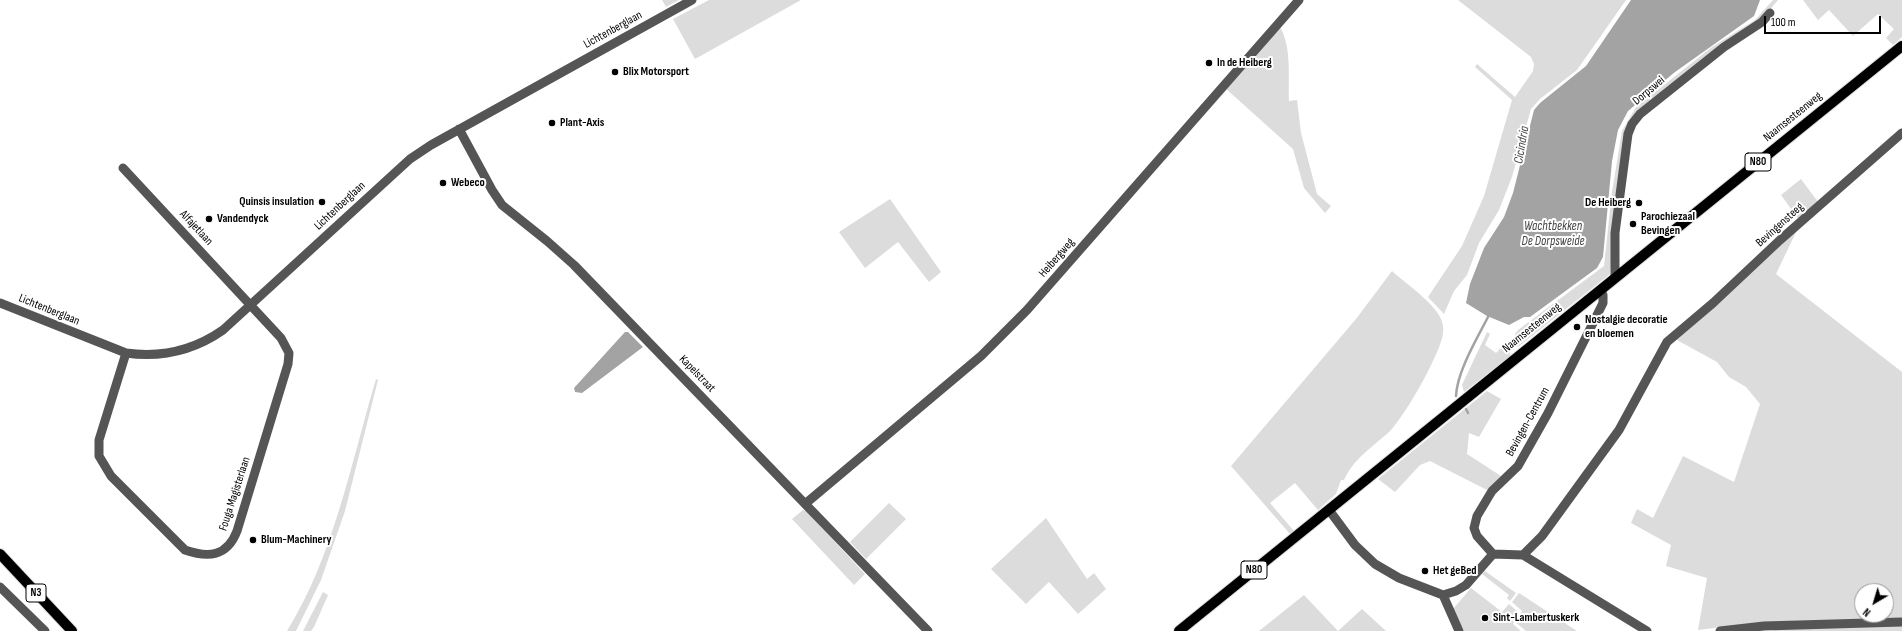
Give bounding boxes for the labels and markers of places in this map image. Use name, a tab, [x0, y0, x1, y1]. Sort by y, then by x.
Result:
place label: In de Heiberg	[1217, 56, 1272, 70]
marker: In de Heiberg	[1204, 58, 1214, 68]
place label: Blix Motorsport	[623, 65, 689, 79]
marker: Blix Motorsport	[610, 67, 620, 77]
place label: Plant-Axis	[560, 116, 604, 130]
marker: Plant-Axis	[547, 118, 557, 128]
place label: Webeco	[451, 176, 485, 190]
marker: Webeco	[438, 178, 448, 188]
place label: Quinsis insulation	[239, 195, 314, 209]
place label: De Heiberg	[1585, 196, 1631, 210]
marker: Quinsis insulation	[317, 197, 327, 207]
marker: De Heiberg	[1634, 198, 1644, 208]
place label: Parochiezaal Bevingen	[1641, 210, 1695, 238]
place label: Vandendyck	[217, 212, 269, 226]
marker: Vandendyck	[204, 214, 214, 224]
marker: Parochiezaal Bevingen	[1628, 219, 1638, 229]
place label: Nostalgie decoratie en bloemen	[1585, 313, 1668, 341]
marker: Nostalgie decoratie en bloemen	[1572, 322, 1582, 332]
place label: Blum-Machinery	[261, 533, 332, 547]
marker: Blum-Machinery	[248, 535, 258, 545]
place label: Het geBed	[1433, 564, 1477, 578]
marker: Het geBed	[1420, 566, 1430, 576]
place label: Sint-Lambertuskerk	[1493, 611, 1579, 625]
marker: Sint-Lambertuskerk	[1480, 613, 1490, 623]

